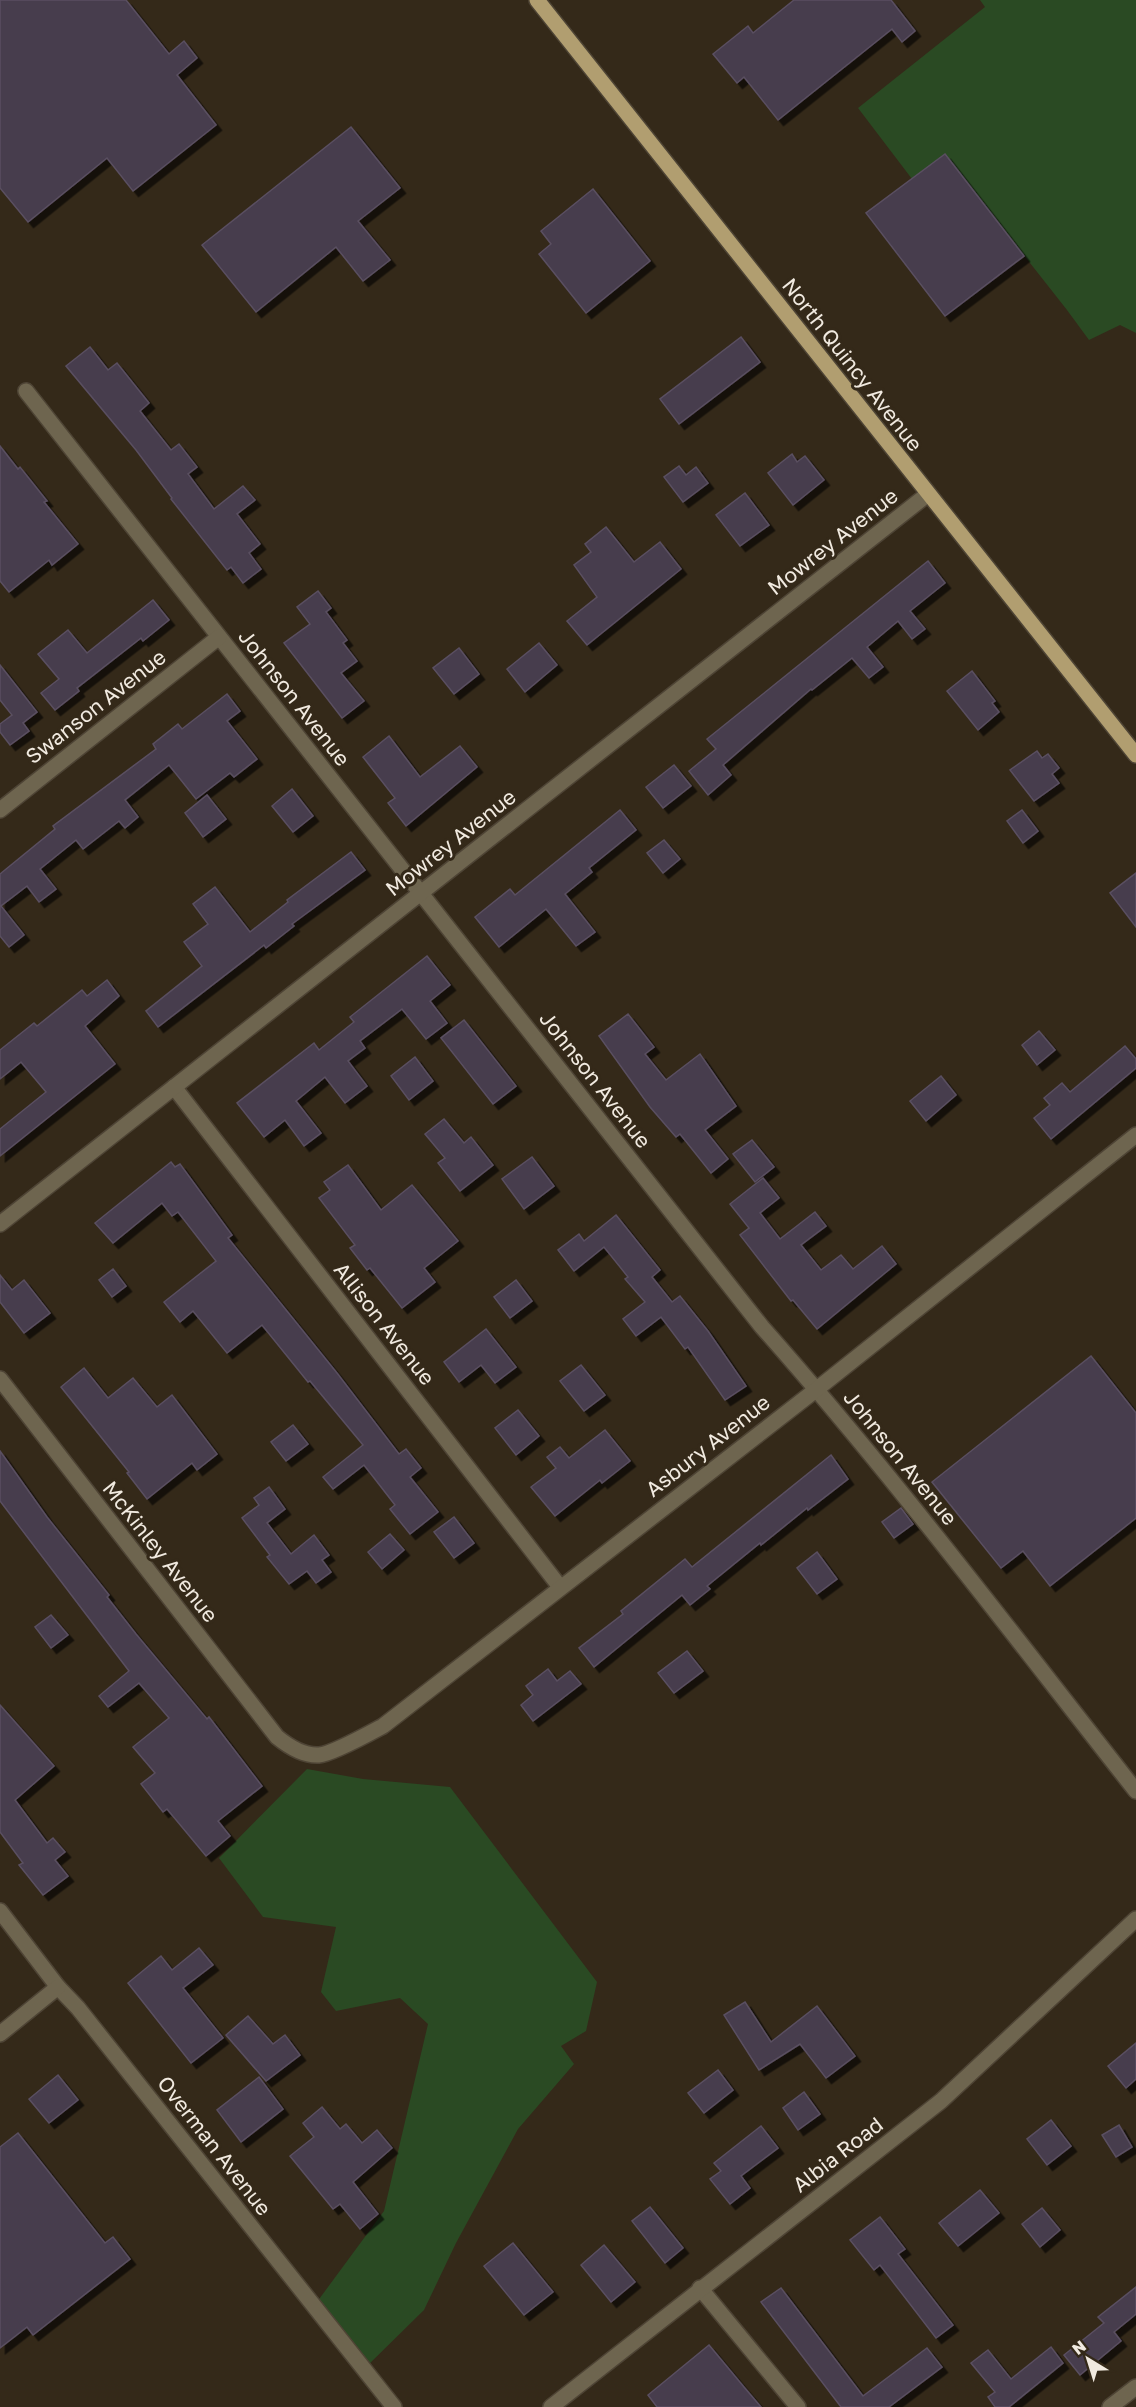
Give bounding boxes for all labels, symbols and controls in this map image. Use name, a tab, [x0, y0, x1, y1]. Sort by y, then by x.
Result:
street label: North Quincy Avenue	[777, 273, 929, 456]
street label: Mowrey Avenue	[762, 482, 903, 600]
street label: Johnson Avenue	[233, 624, 356, 771]
street label: Swanson Avenue	[20, 643, 171, 769]
street label: Mowrey Avenue	[380, 783, 521, 901]
street label: Johnson Avenue	[534, 1006, 657, 1153]
street label: Allison Avenue	[329, 1257, 441, 1390]
street label: Johnson Avenue	[838, 1385, 963, 1530]
street label: Asbury Avenue	[640, 1389, 775, 1502]
street label: McKinley Avenue	[98, 1476, 224, 1627]
street label: Overman Avenue	[152, 2070, 277, 2220]
street label: Albia Road	[787, 2111, 888, 2198]
north arrow	[1058, 2329, 1118, 2389]
text: N	[1068, 2336, 1090, 2359]

